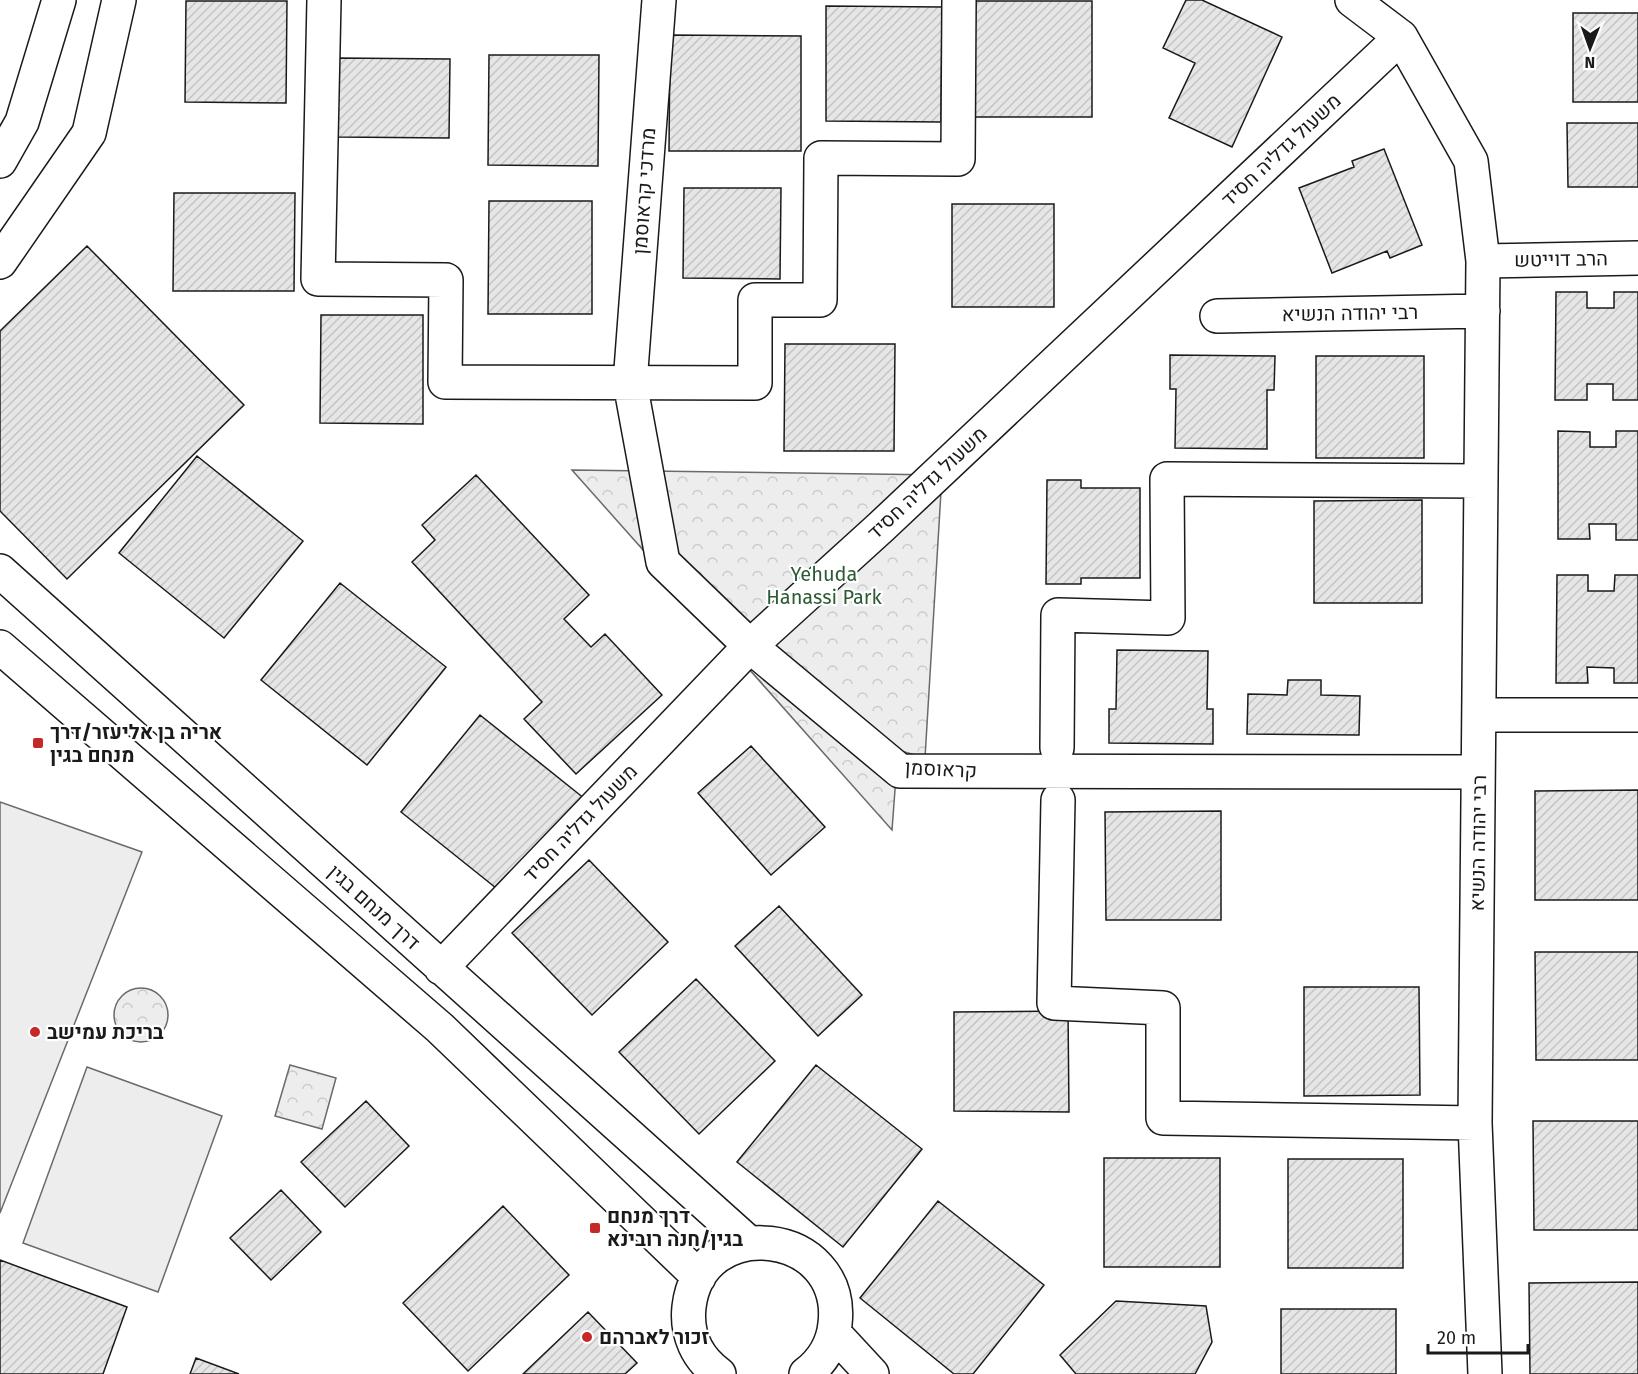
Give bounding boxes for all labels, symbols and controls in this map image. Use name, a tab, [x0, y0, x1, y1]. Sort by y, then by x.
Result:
north arrow	[1560, 18, 1620, 78]
text: N	[1584, 53, 1595, 72]
street label: משעול גדליה חסיד	[1216, 89, 1346, 211]
street label: מרדכי קראוסמן	[628, 127, 660, 255]
street label: הרב דוייטש	[1514, 246, 1608, 272]
street label: רבי יהודה הנשיא	[1281, 300, 1419, 326]
street label: משעול גדליה חסיד	[862, 422, 992, 544]
park label: Yehuda Hanassi Park	[766, 562, 883, 609]
place label: אריה בן אליעזר/דרך מנחם בגין	[50, 720, 222, 767]
marker: אריה בן אליעזר/דרך מנחם בגין	[31, 736, 45, 750]
street label: קראוסמן	[904, 755, 978, 783]
street label: משעול גדליה חסיד	[518, 759, 642, 887]
street label: רבי יהודה הנשיא	[1465, 774, 1491, 912]
street label: דרך מנחם בגין	[323, 859, 425, 955]
place label: בריכת עמישב	[47, 1020, 164, 1044]
marker: בריכת עמישב	[28, 1025, 42, 1039]
place label: דרך מנחם בגין/חנה רובינא	[607, 1204, 743, 1251]
marker: דרך מנחם בגין/חנה רובינא	[588, 1221, 602, 1235]
scale bar	[1428, 1317, 1528, 1355]
place label: זכור לאברהם	[599, 1325, 710, 1349]
text: 20 m	[1437, 1327, 1476, 1349]
marker: זכור לאברהם	[580, 1330, 594, 1344]

